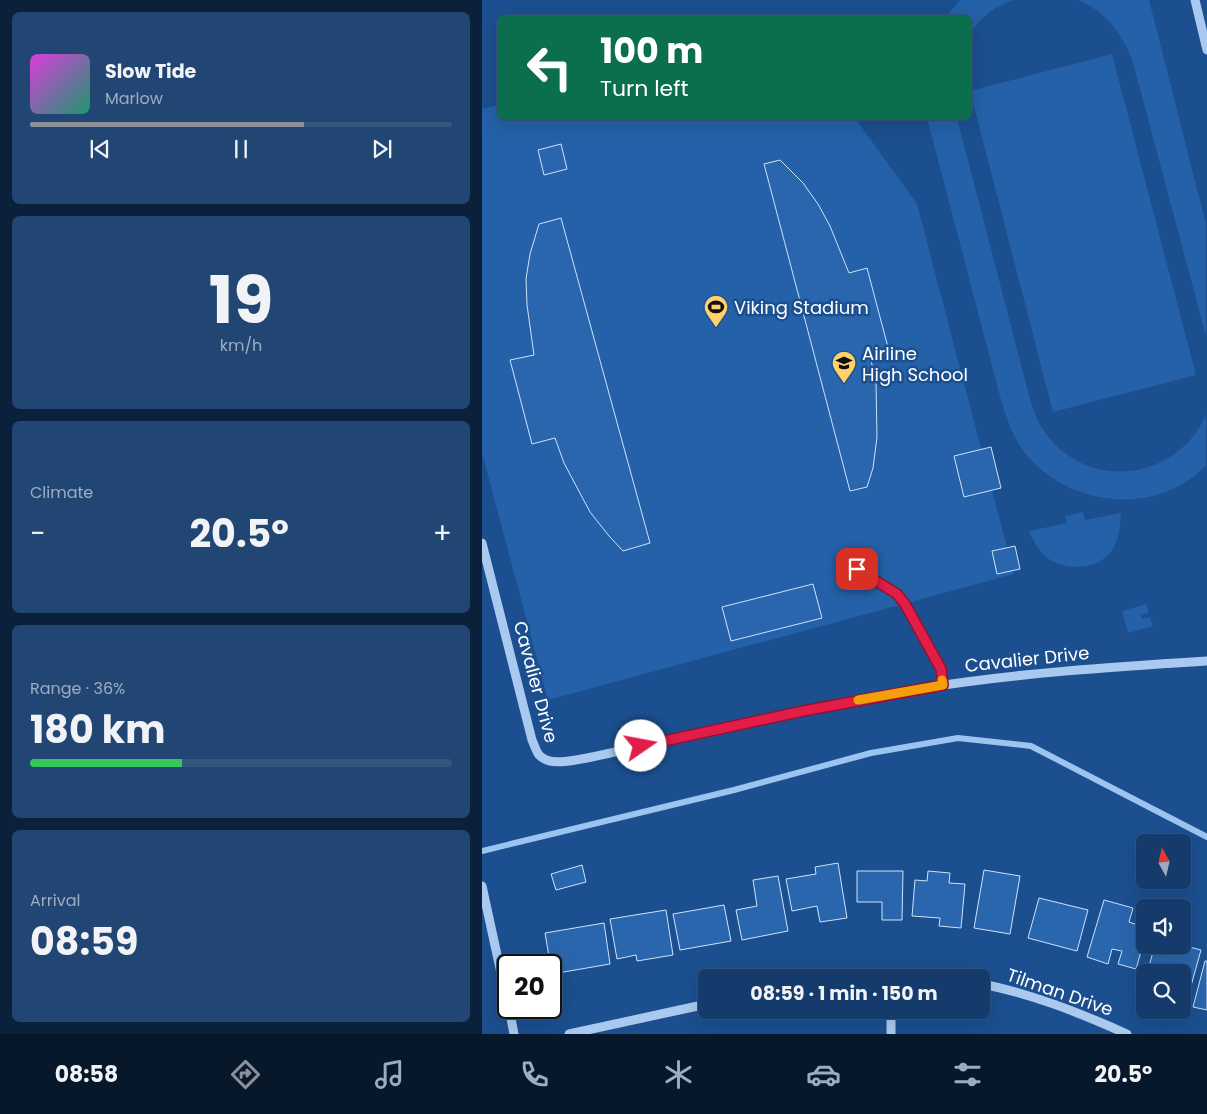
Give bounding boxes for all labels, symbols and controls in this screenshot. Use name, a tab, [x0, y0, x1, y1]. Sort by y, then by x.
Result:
text: 100 m	[600, 26, 703, 75]
icon: left	[517, 35, 582, 100]
text: Slow Tide	[105, 58, 196, 85]
text: Turn left	[600, 73, 688, 104]
text: Marlow	[105, 87, 163, 110]
icon: previous	[86, 135, 114, 163]
icon: pause	[227, 135, 255, 163]
icon: next	[368, 135, 396, 163]
text: 19	[209, 255, 273, 346]
sports icon: Viking Stadium	[703, 294, 729, 328]
place label: Viking Stadium	[734, 295, 869, 320]
text: km/h	[220, 334, 262, 357]
place label: Airline High School	[862, 341, 968, 387]
school or university icon: Airline High School	[831, 350, 857, 384]
text: Climate	[30, 481, 93, 504]
text: 20.5°	[189, 507, 289, 560]
text: −	[30, 514, 45, 553]
text: +	[433, 514, 452, 553]
pin	[836, 548, 878, 590]
icon: arrive	[843, 555, 871, 583]
street label: Cavalier Drive	[508, 618, 564, 746]
street label: Cavalier Drive	[964, 640, 1090, 678]
text: Range · 36%	[30, 677, 125, 700]
text: 180 km	[30, 703, 165, 756]
position arrow	[614, 719, 666, 771]
north arrow	[1136, 834, 1191, 889]
map controls	[1136, 834, 1191, 1019]
text: Arrival	[30, 889, 80, 912]
button: sound	[1136, 899, 1191, 954]
text: 08:59	[30, 915, 138, 968]
speed limit sign: 20	[497, 954, 562, 1019]
street label: Tilman Drive	[1004, 962, 1116, 1022]
button: search	[1136, 964, 1191, 1019]
text: 08:59 · 1 min · 150 m	[750, 980, 938, 1007]
icon: directions	[228, 1057, 263, 1092]
icon: music	[372, 1057, 407, 1092]
icon: phone	[517, 1057, 552, 1092]
icon: climate	[661, 1057, 696, 1092]
icon: car	[806, 1057, 841, 1092]
icon: filters	[950, 1057, 985, 1092]
text: 08:58	[55, 1059, 118, 1090]
text: 20.5°	[1095, 1059, 1152, 1090]

